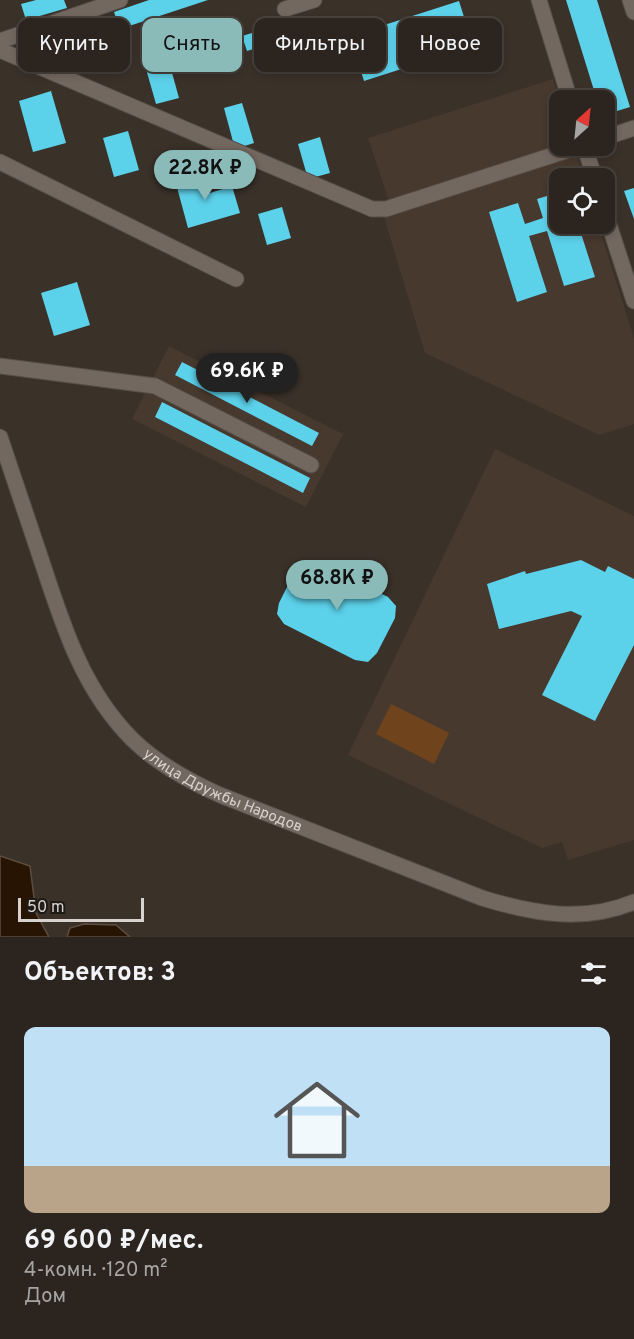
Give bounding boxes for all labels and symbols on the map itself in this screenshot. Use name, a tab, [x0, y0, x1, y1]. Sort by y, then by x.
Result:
north arrow	[549, 90, 615, 156]
pin: 22.8K ₽	[150, 150, 260, 201]
pin: 69.6K ₽	[192, 353, 302, 404]
pin: 68.8K ₽	[282, 560, 392, 611]
street label: улица Дружбы Народов	[139, 745, 305, 837]
scale bar	[18, 895, 144, 922]

